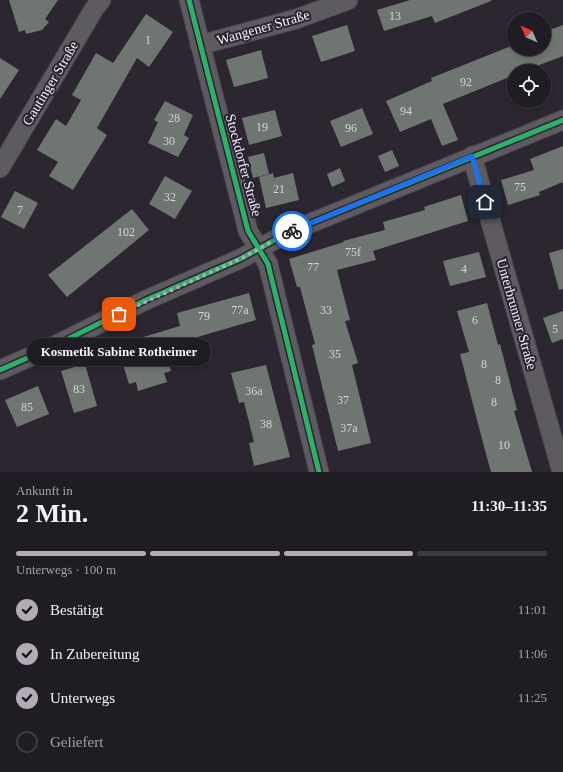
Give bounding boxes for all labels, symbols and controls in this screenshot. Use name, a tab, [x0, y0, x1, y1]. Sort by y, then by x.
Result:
street label: Wangener Straße	[215, 7, 311, 48]
house number: 13	[389, 9, 401, 23]
north arrow	[507, 12, 551, 56]
map controls	[507, 12, 551, 108]
house number: 1	[145, 33, 151, 47]
street label: Gautinger Straße	[19, 39, 81, 128]
button: locate	[507, 64, 551, 108]
house number: 92	[460, 75, 472, 89]
house number: 94	[400, 104, 412, 118]
house number: 28	[168, 111, 180, 125]
street label: Stockdorfer Straße	[223, 112, 264, 218]
house number: 19	[256, 120, 268, 134]
house number: 96	[345, 121, 357, 135]
house number: 30	[163, 134, 175, 148]
house number: 75	[514, 180, 526, 194]
house number: 21	[273, 182, 285, 196]
pin	[468, 185, 502, 219]
house number: 32	[164, 190, 176, 204]
icon: home	[474, 191, 496, 213]
house number: 7	[17, 203, 23, 217]
courier	[272, 211, 312, 251]
icon: bike	[281, 220, 303, 242]
house number: 102	[117, 225, 135, 239]
house number: 75f	[345, 245, 361, 259]
street label: Unterbrunner Straße	[494, 257, 540, 371]
house number: 77	[307, 260, 319, 274]
house number: 4	[461, 262, 467, 276]
pin	[102, 297, 136, 331]
icon: bag	[108, 303, 130, 325]
house number: 77a	[231, 303, 249, 317]
house number: 33	[320, 303, 332, 317]
house number: 79	[198, 309, 210, 323]
house number: 6	[472, 313, 478, 327]
house number: 5	[552, 322, 558, 336]
callout: Kosmetik Sabine Rotheimer	[27, 338, 211, 366]
text: Kosmetik Sabine Rotheimer	[41, 344, 197, 359]
house number: 35	[329, 347, 341, 361]
house number: 8	[481, 357, 487, 371]
house number: 8	[495, 373, 501, 387]
house number: 83	[73, 382, 85, 396]
house number: 36a	[245, 384, 263, 398]
house number: 37	[337, 393, 349, 407]
house number: 8	[491, 395, 497, 409]
house number: 85	[21, 400, 33, 414]
house number: 38	[260, 417, 272, 431]
house number: 37a	[340, 421, 358, 435]
house number: 10	[498, 438, 510, 452]
text: Ankunft in	[16, 483, 73, 498]
text: 11:30–11:35	[471, 498, 547, 514]
text: 2 Min.	[16, 499, 88, 528]
text: Unterwegs · 100 m	[16, 562, 116, 577]
icon: check	[16, 599, 38, 621]
text: Bestätigt	[50, 602, 103, 618]
text: 11:01	[518, 602, 547, 617]
icon: check	[16, 643, 38, 665]
text: In Zubereitung	[50, 646, 140, 662]
text: 11:06	[518, 646, 547, 661]
icon: check	[16, 687, 38, 709]
text: Unterwegs	[50, 690, 115, 706]
text: 11:25	[518, 690, 547, 705]
text: Geliefert	[50, 734, 103, 750]

